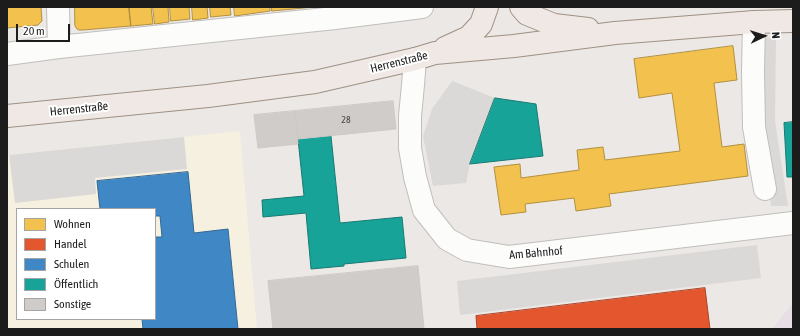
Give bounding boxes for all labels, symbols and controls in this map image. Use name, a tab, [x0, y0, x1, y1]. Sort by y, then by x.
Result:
scale bar	[18, 16, 72, 42]
north arrow	[744, 16, 784, 56]
text: 20 m	[23, 24, 45, 38]
text: N	[770, 32, 782, 39]
street label: Herrenstraße	[369, 48, 429, 76]
street label: Herrenstraße	[49, 99, 109, 119]
house number: 28	[341, 114, 351, 126]
legend	[16, 208, 156, 320]
text: Wohnen	[54, 217, 91, 231]
text: Handel	[54, 237, 87, 251]
street label: Am Bahnhof	[509, 243, 563, 263]
text: Schulen	[54, 257, 89, 271]
text: Öffentlich	[54, 277, 98, 291]
text: Sonstige	[54, 297, 91, 311]

